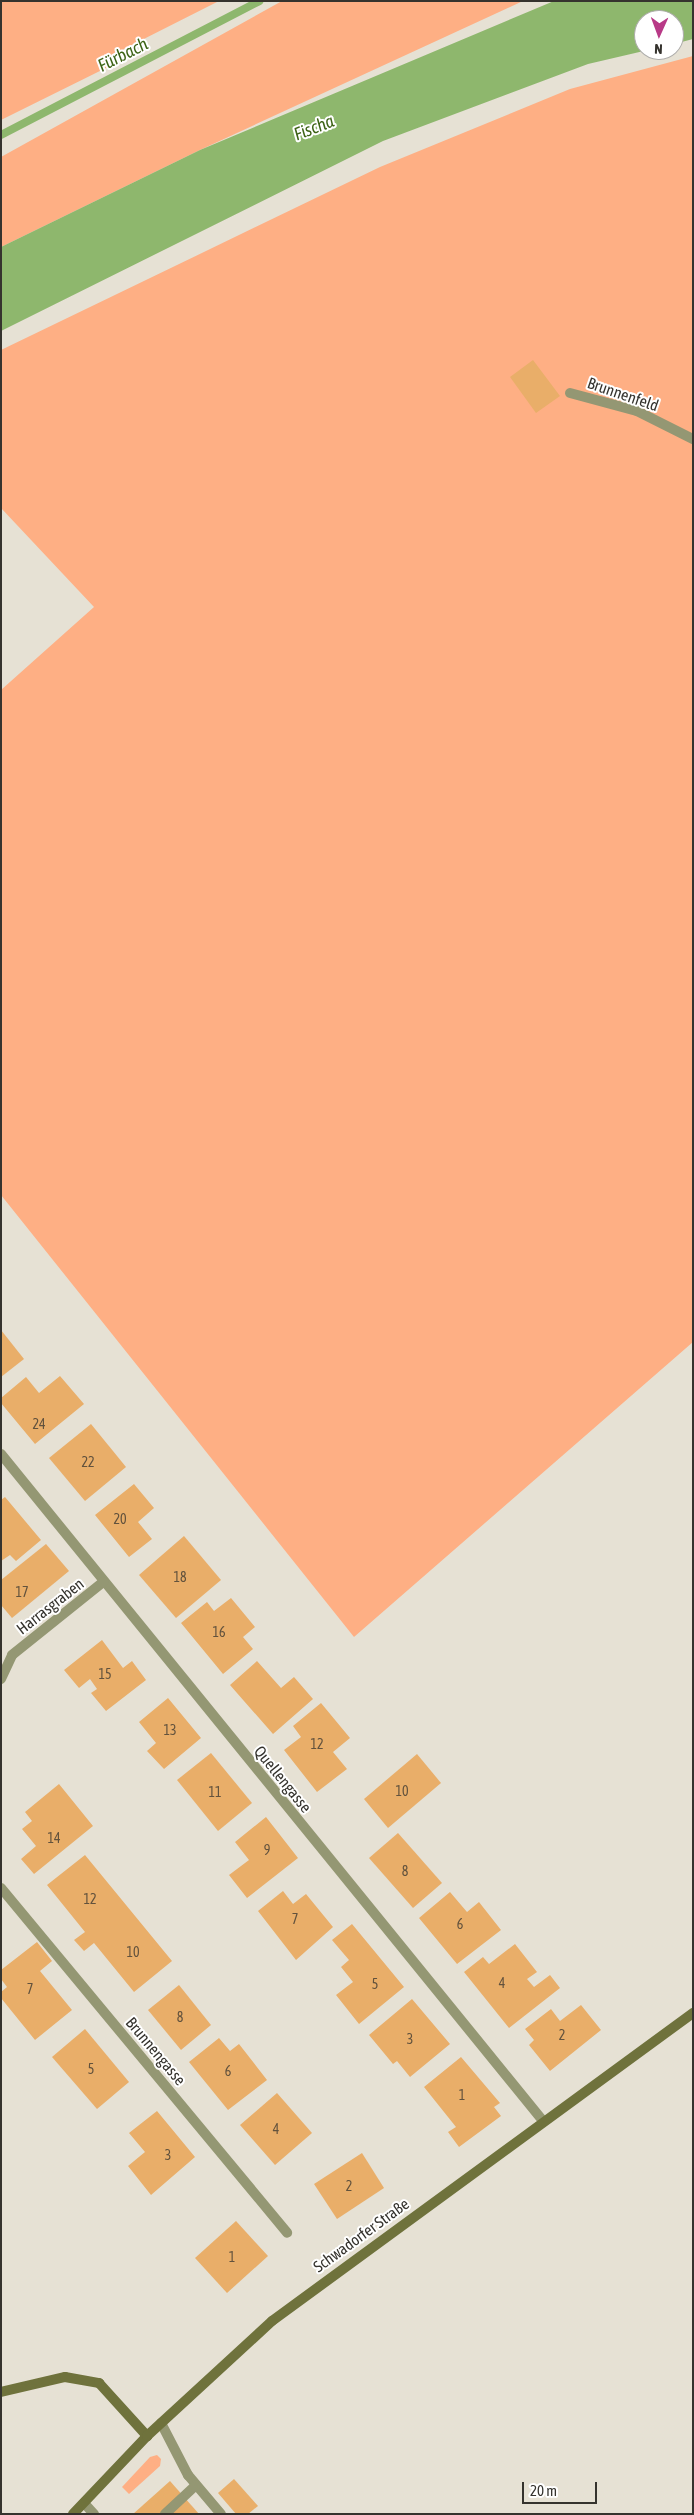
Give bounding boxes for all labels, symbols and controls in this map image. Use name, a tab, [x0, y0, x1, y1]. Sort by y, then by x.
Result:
north arrow	[634, 10, 684, 60]
water label: Fürbach	[94, 33, 152, 77]
text: N	[654, 41, 663, 57]
water label: Fischa	[291, 110, 337, 146]
street label: Brunnenfeld	[585, 373, 661, 415]
house number: 24	[32, 1416, 46, 1432]
house number: 22	[81, 1454, 95, 1470]
house number: 20	[113, 1511, 127, 1527]
house number: 18	[173, 1569, 187, 1585]
street label: Harrasgraben	[12, 1574, 88, 1638]
house number: 17	[15, 1584, 29, 1600]
house number: 16	[212, 1624, 226, 1640]
house number: 15	[98, 1666, 112, 1682]
house number: 13	[163, 1722, 177, 1738]
house number: 12	[310, 1736, 324, 1752]
street label: Quellengasse	[250, 1742, 316, 1816]
house number: 10	[395, 1783, 409, 1799]
house number: 11	[208, 1784, 222, 1800]
house number: 14	[47, 1830, 61, 1846]
house number: 9	[264, 1842, 270, 1858]
house number: 8	[402, 1863, 408, 1879]
house number: 12	[83, 1891, 97, 1907]
house number: 7	[292, 1911, 298, 1927]
house number: 6	[457, 1916, 463, 1932]
house number: 10	[126, 1944, 140, 1960]
house number: 4	[499, 1975, 505, 1991]
house number: 5	[372, 1976, 378, 1992]
house number: 7	[27, 1981, 33, 1997]
house number: 8	[177, 2009, 183, 2025]
street label: Brunnengasse	[122, 2013, 190, 2089]
house number: 2	[559, 2027, 565, 2043]
house number: 3	[407, 2031, 413, 2047]
house number: 5	[88, 2061, 94, 2077]
house number: 6	[225, 2063, 231, 2079]
house number: 1	[459, 2087, 465, 2103]
house number: 4	[273, 2121, 279, 2137]
house number: 3	[165, 2147, 171, 2163]
house number: 2	[346, 2178, 352, 2194]
street label: Schwadorfer Straße	[309, 2194, 413, 2276]
house number: 1	[229, 2249, 235, 2265]
scale bar	[524, 2472, 599, 2504]
text: 20 m	[530, 2482, 557, 2499]

